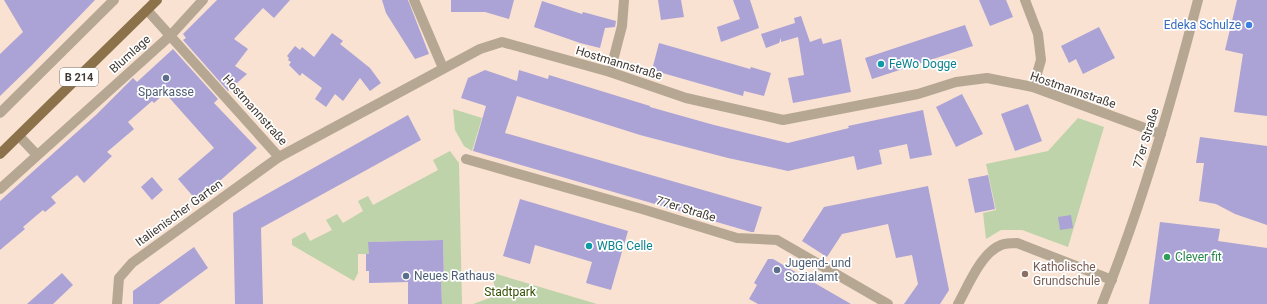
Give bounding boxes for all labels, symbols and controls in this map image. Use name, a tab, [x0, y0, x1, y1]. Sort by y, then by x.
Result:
place label: Edeka Schulze	[1164, 18, 1241, 32]
marker: Edeka Schulze	[1244, 20, 1254, 30]
street label: Blumlage	[107, 32, 153, 76]
street label: Hostmannstraße	[574, 43, 664, 83]
place label: FeWo Dogge	[889, 57, 957, 71]
marker: FeWo Dogge	[876, 59, 886, 69]
road number: B 214	[60, 68, 98, 86]
street label: Hostmannstraße	[1028, 69, 1118, 111]
street label: Hostmannstraße	[220, 72, 290, 148]
marker: Sparkasse	[161, 73, 171, 83]
place label: Sparkasse	[138, 85, 194, 99]
street label: 77er Straße	[1130, 106, 1162, 170]
street label: Italienischer Garten	[133, 177, 225, 249]
street label: 77er Straße	[654, 193, 718, 225]
place label: WBG Celle	[597, 239, 653, 253]
marker: WBG Celle	[584, 241, 594, 251]
place label: Clever fit	[1175, 250, 1222, 264]
marker: Clever fit	[1162, 252, 1172, 262]
place label: Jugend- und Sozialamt	[785, 256, 851, 284]
place label: Katholische Grundschule	[1033, 260, 1100, 288]
marker: Jugend- und Sozialamt	[772, 265, 782, 275]
place label: Neues Rathaus	[414, 269, 495, 283]
marker: Katholische Grundschule	[1020, 269, 1030, 279]
marker: Neues Rathaus	[401, 271, 411, 281]
park label: Stadtpark	[484, 285, 537, 299]

